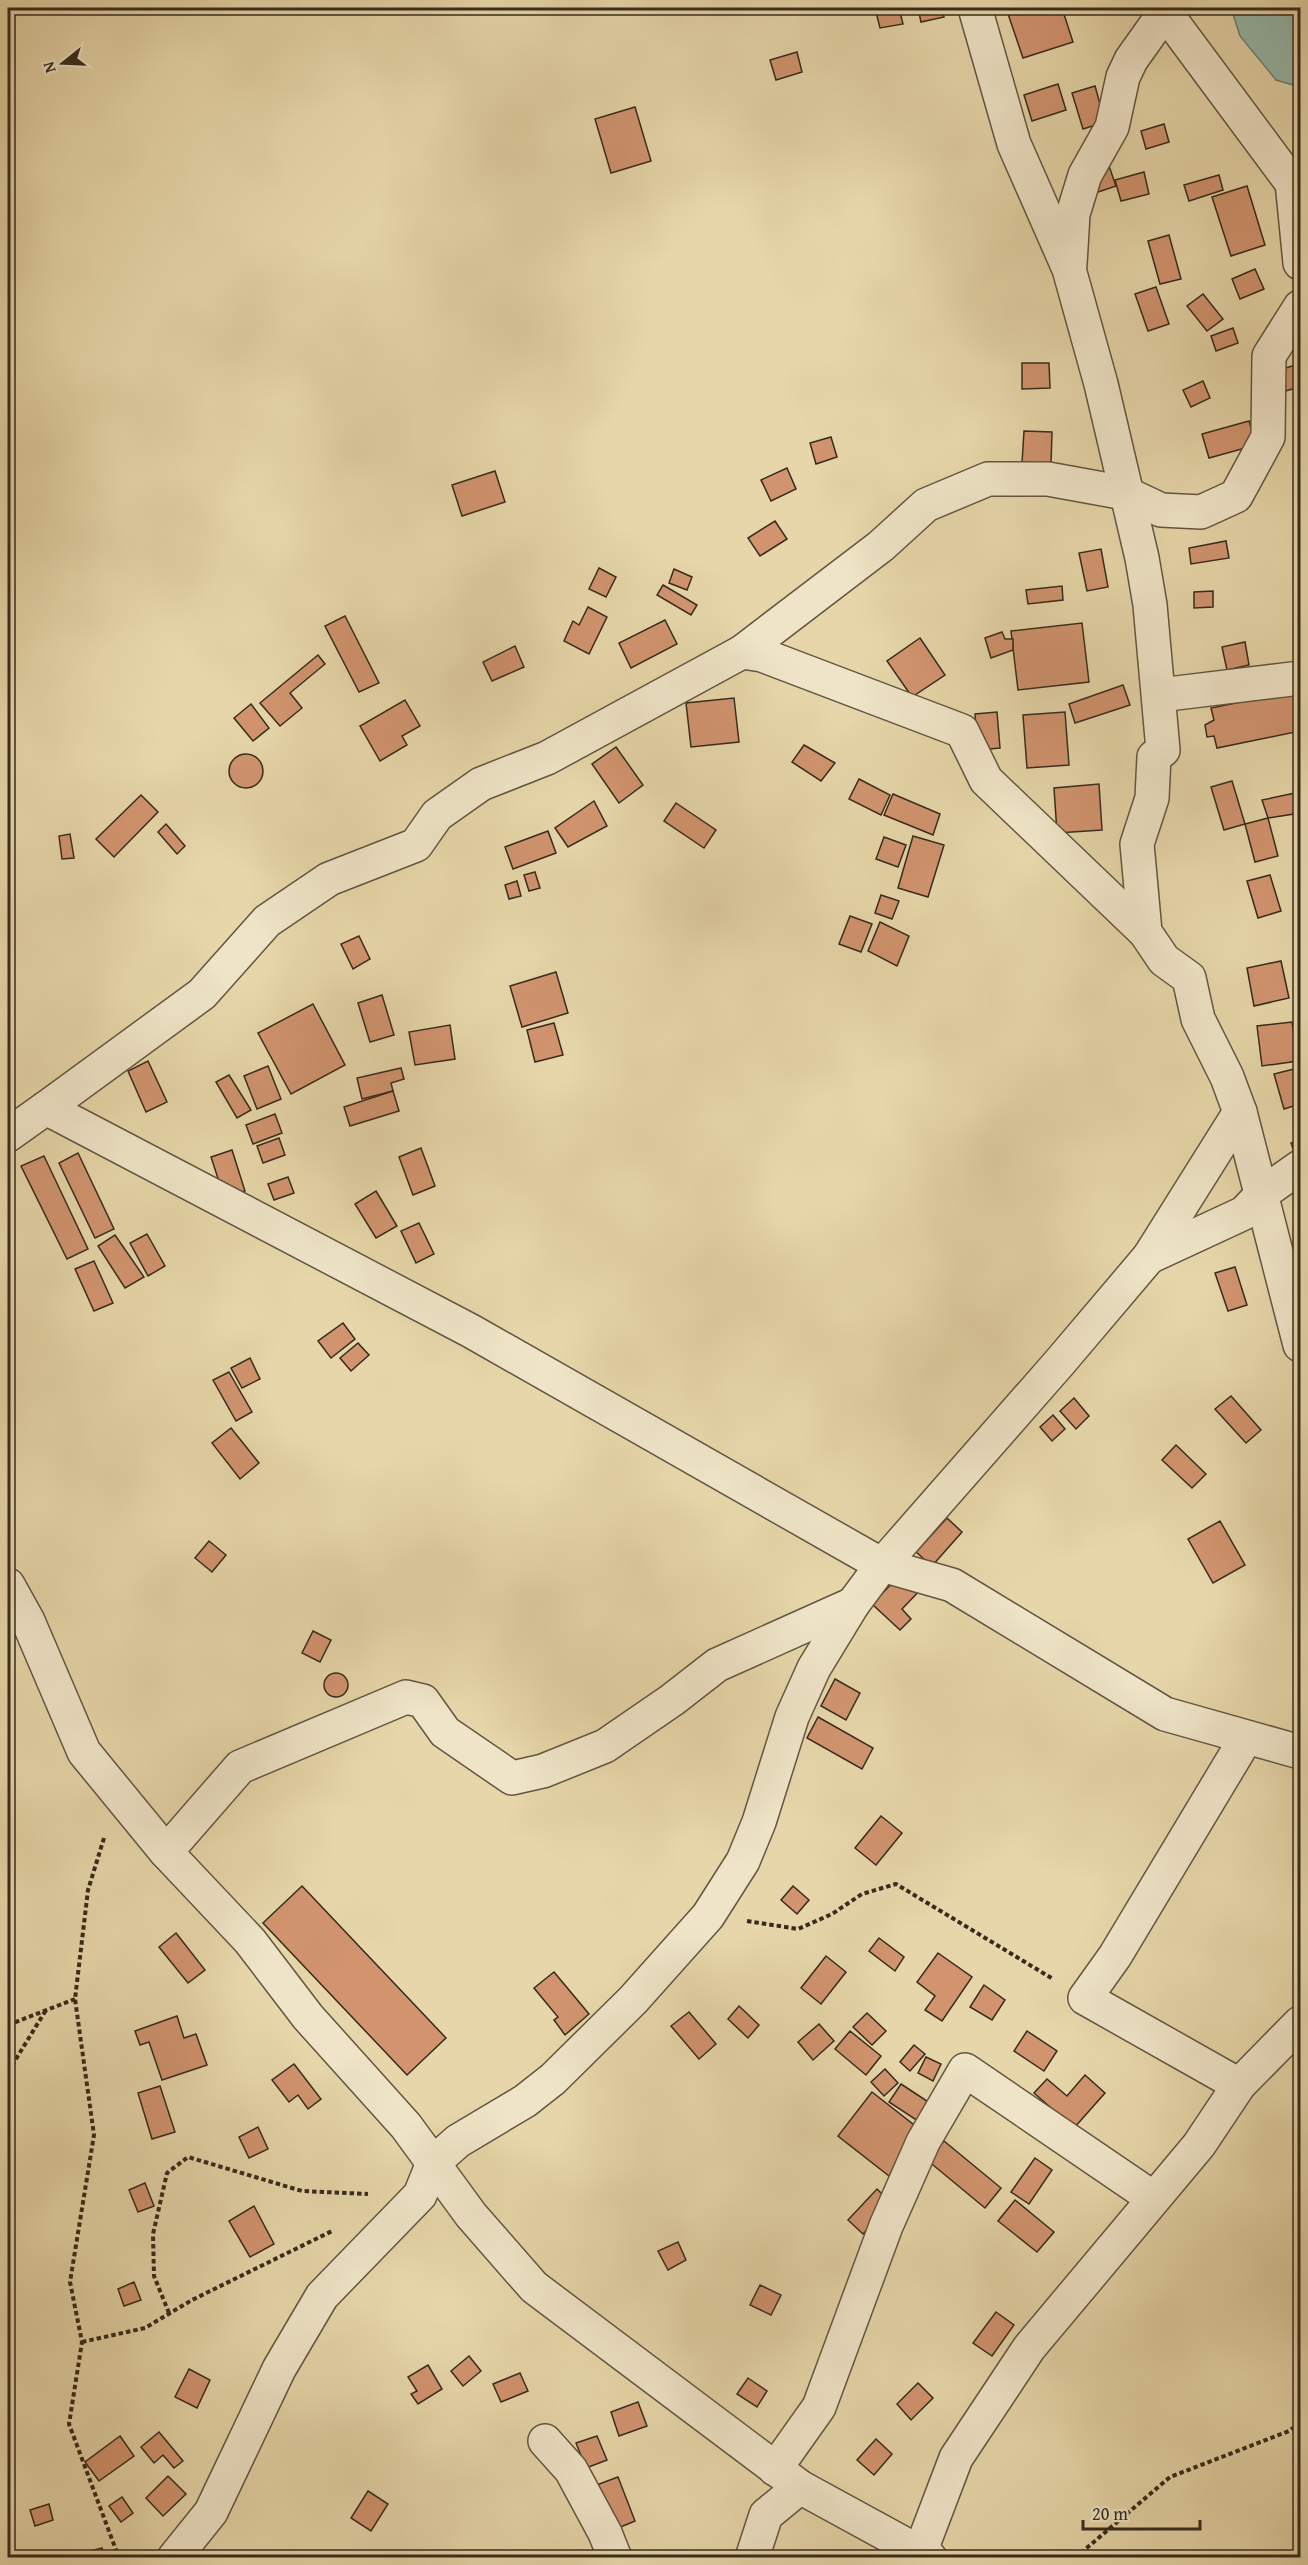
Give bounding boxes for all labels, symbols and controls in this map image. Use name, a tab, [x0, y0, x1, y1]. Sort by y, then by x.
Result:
north arrow	[33, 33, 93, 93]
text: N	[36, 59, 62, 76]
scale bar	[1083, 2493, 1200, 2531]
text: 20 m	[1092, 2500, 1128, 2527]

